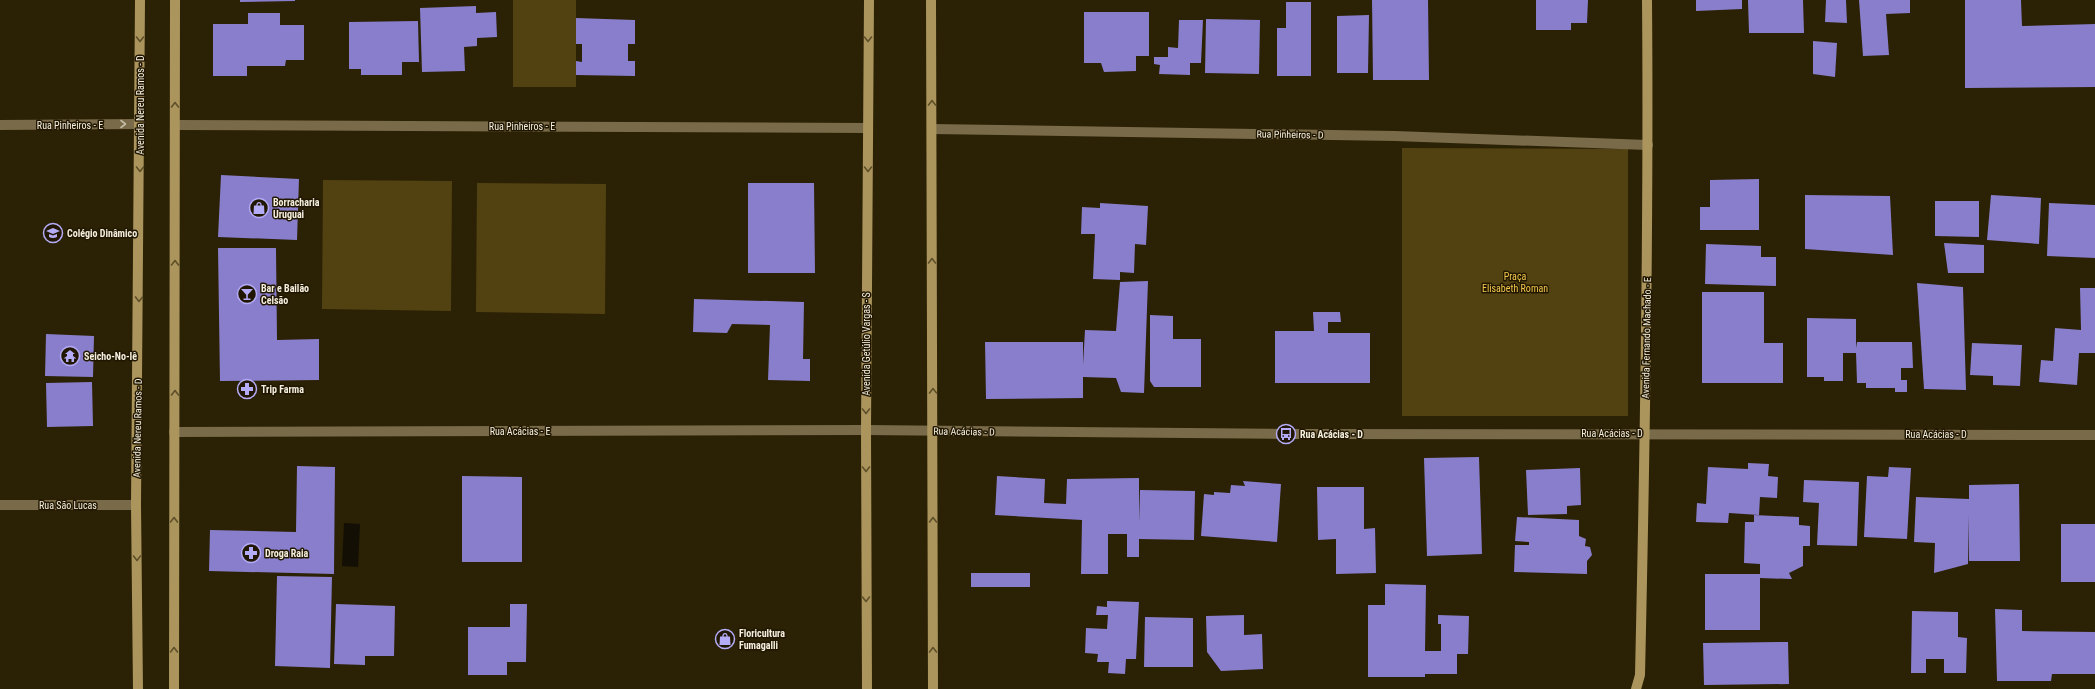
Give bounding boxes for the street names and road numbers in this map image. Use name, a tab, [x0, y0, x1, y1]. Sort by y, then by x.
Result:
street label: Avenida Nereu Ramos - D	[135, 55, 146, 155]
street label: Rua Pinheiros - E	[37, 120, 103, 131]
street label: Rua Pinheiros - E	[489, 121, 555, 132]
street label: Rua Pinheiros - D	[1256, 128, 1324, 141]
street label: Avenida Fernando Machado - E	[1640, 277, 1653, 399]
street label: Avenida Getúlio Vargas - S	[861, 292, 872, 396]
street label: Avenida Nereu Ramos - D	[131, 378, 144, 478]
street label: Rua Acácias - D	[933, 425, 995, 438]
street label: Rua Acácias - E	[490, 426, 550, 437]
street label: Rua Acácias - D	[1581, 428, 1643, 439]
street label: Rua Acácias - D	[1905, 429, 1967, 440]
street label: Rua São Lucas	[39, 500, 97, 511]

